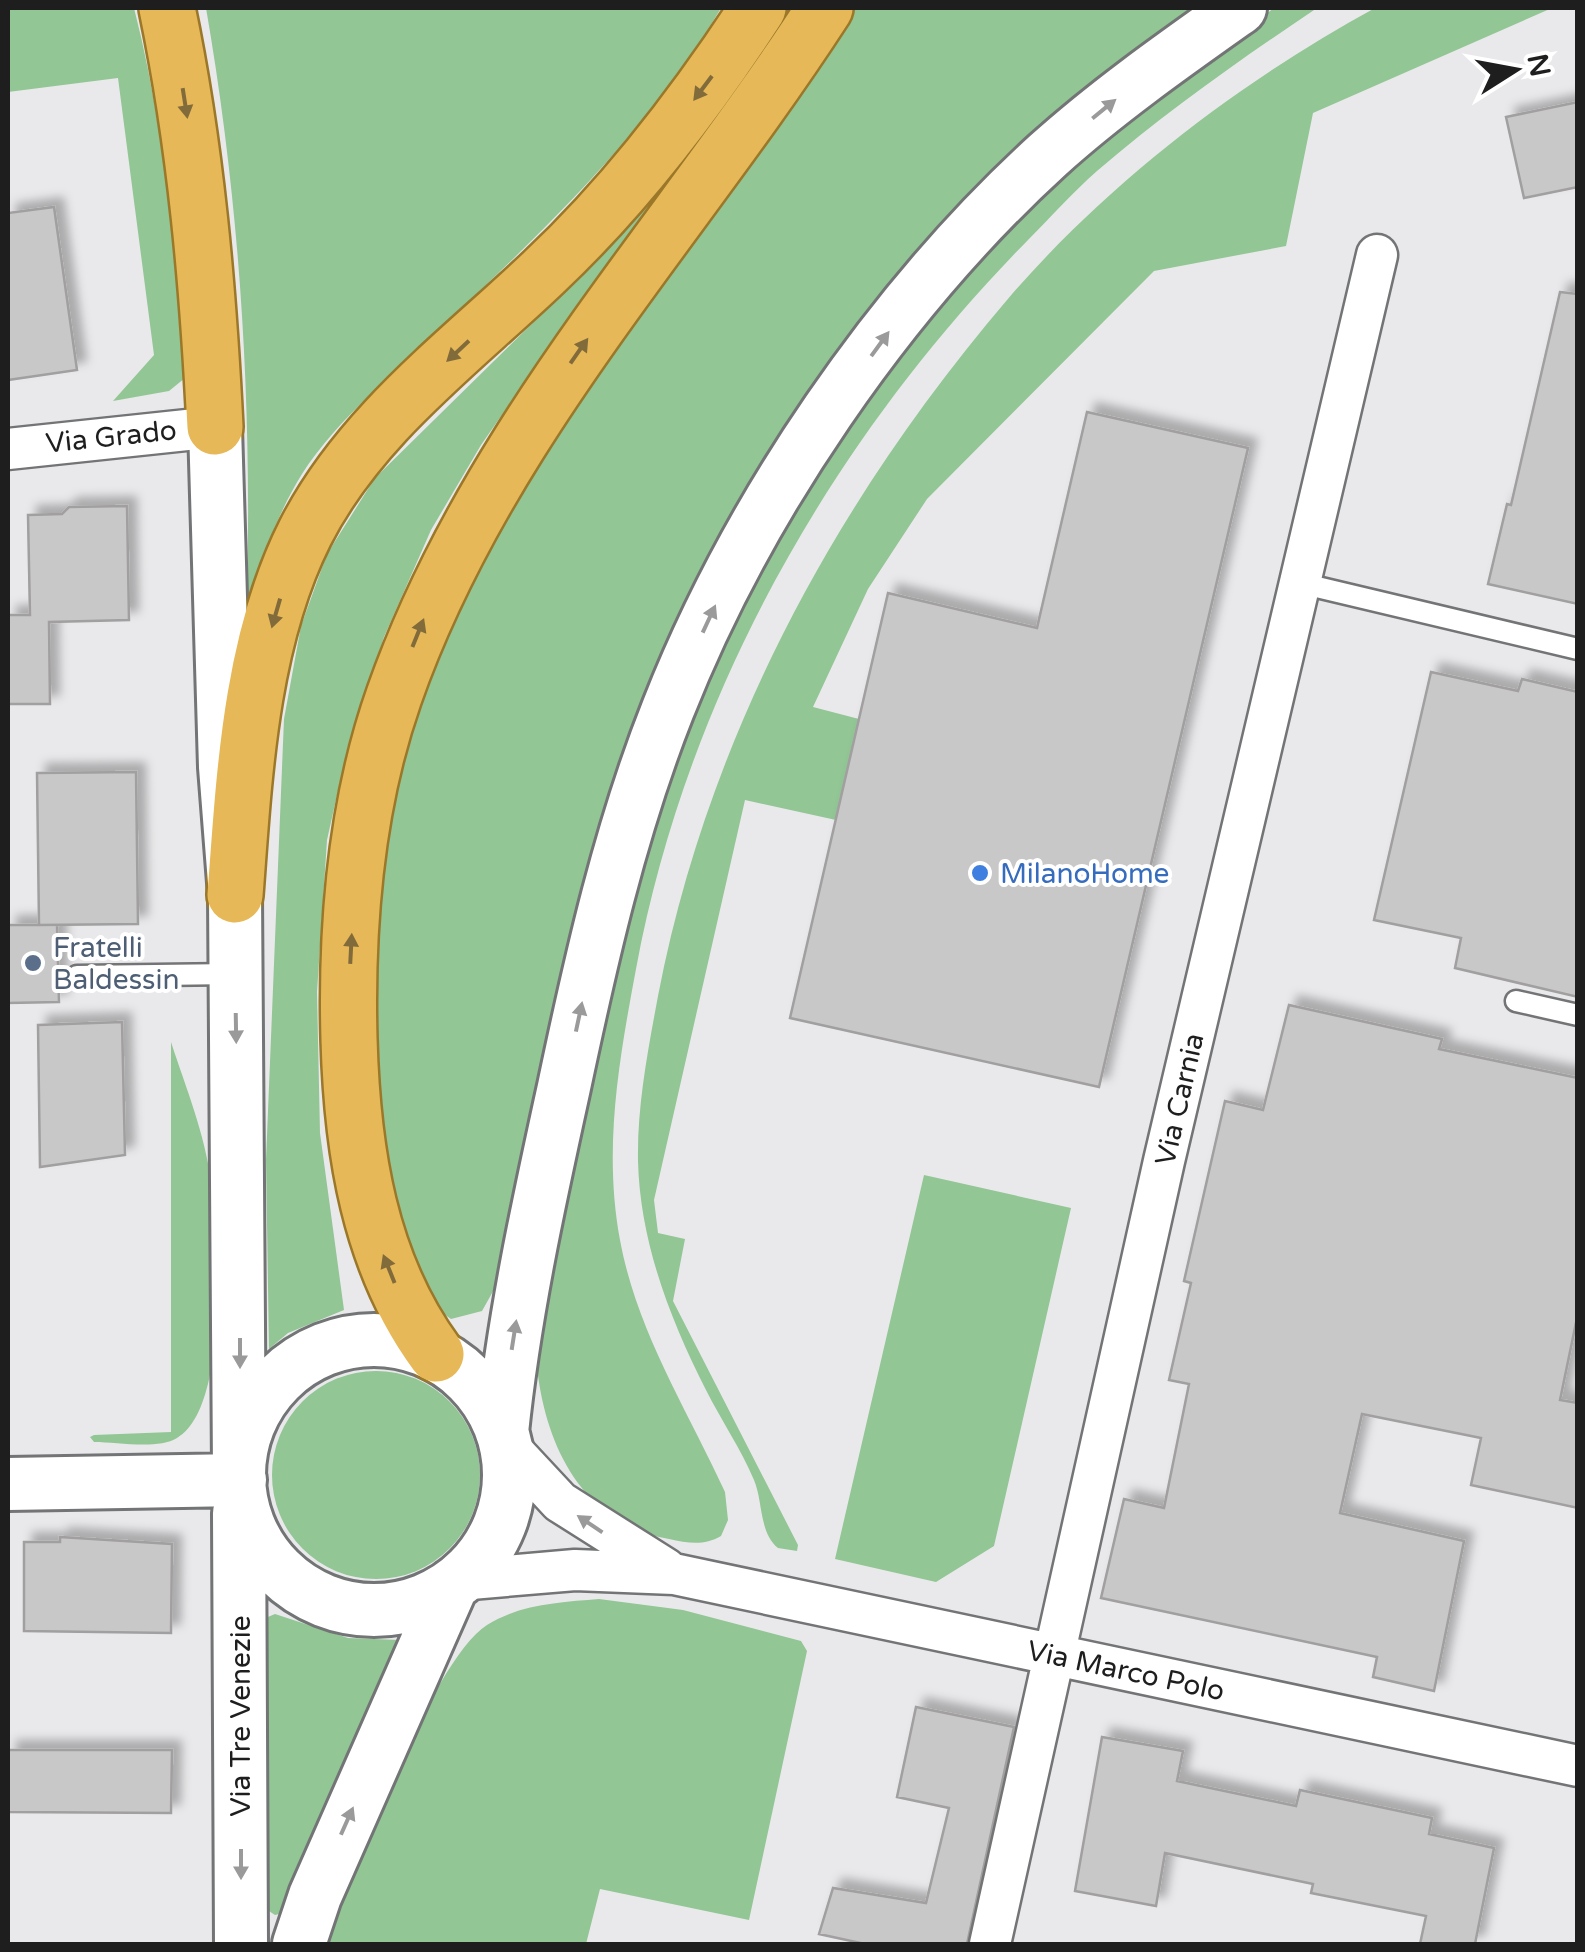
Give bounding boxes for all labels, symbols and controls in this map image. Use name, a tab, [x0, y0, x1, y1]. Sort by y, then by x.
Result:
north arrow	[1465, 20, 1565, 120]
text: N	[1520, 51, 1557, 80]
one-way arrow	[694, 75, 714, 101]
one-way arrow	[177, 88, 193, 120]
one-way arrow	[1091, 99, 1117, 121]
one-way arrow	[870, 330, 889, 357]
one-way arrow	[569, 338, 588, 365]
one-way arrow	[447, 339, 471, 362]
street label: Via Grado	[44, 413, 178, 461]
one-way arrow	[268, 599, 283, 629]
one-way arrow	[701, 604, 717, 634]
one-way arrow	[411, 618, 427, 648]
place label: MilanoHome	[1000, 857, 1169, 891]
marker: MilanoHome	[969, 862, 991, 884]
place label: Fratelli Baldessin	[53, 931, 180, 997]
one-way arrow	[343, 933, 359, 965]
marker: Fratelli Baldessin	[22, 952, 44, 974]
one-way arrow	[571, 1001, 587, 1032]
one-way arrow	[229, 1012, 245, 1044]
street label: Via Carnia	[1148, 1030, 1212, 1169]
one-way arrow	[381, 1254, 397, 1284]
one-way arrow	[507, 1319, 523, 1350]
one-way arrow	[232, 1337, 248, 1369]
one-way arrow	[577, 1515, 604, 1533]
street label: Via Tre Venezie	[224, 1615, 258, 1817]
street label: Via Marco Polo	[1024, 1633, 1228, 1708]
one-way arrow	[339, 1806, 355, 1836]
one-way arrow	[233, 1849, 249, 1881]

